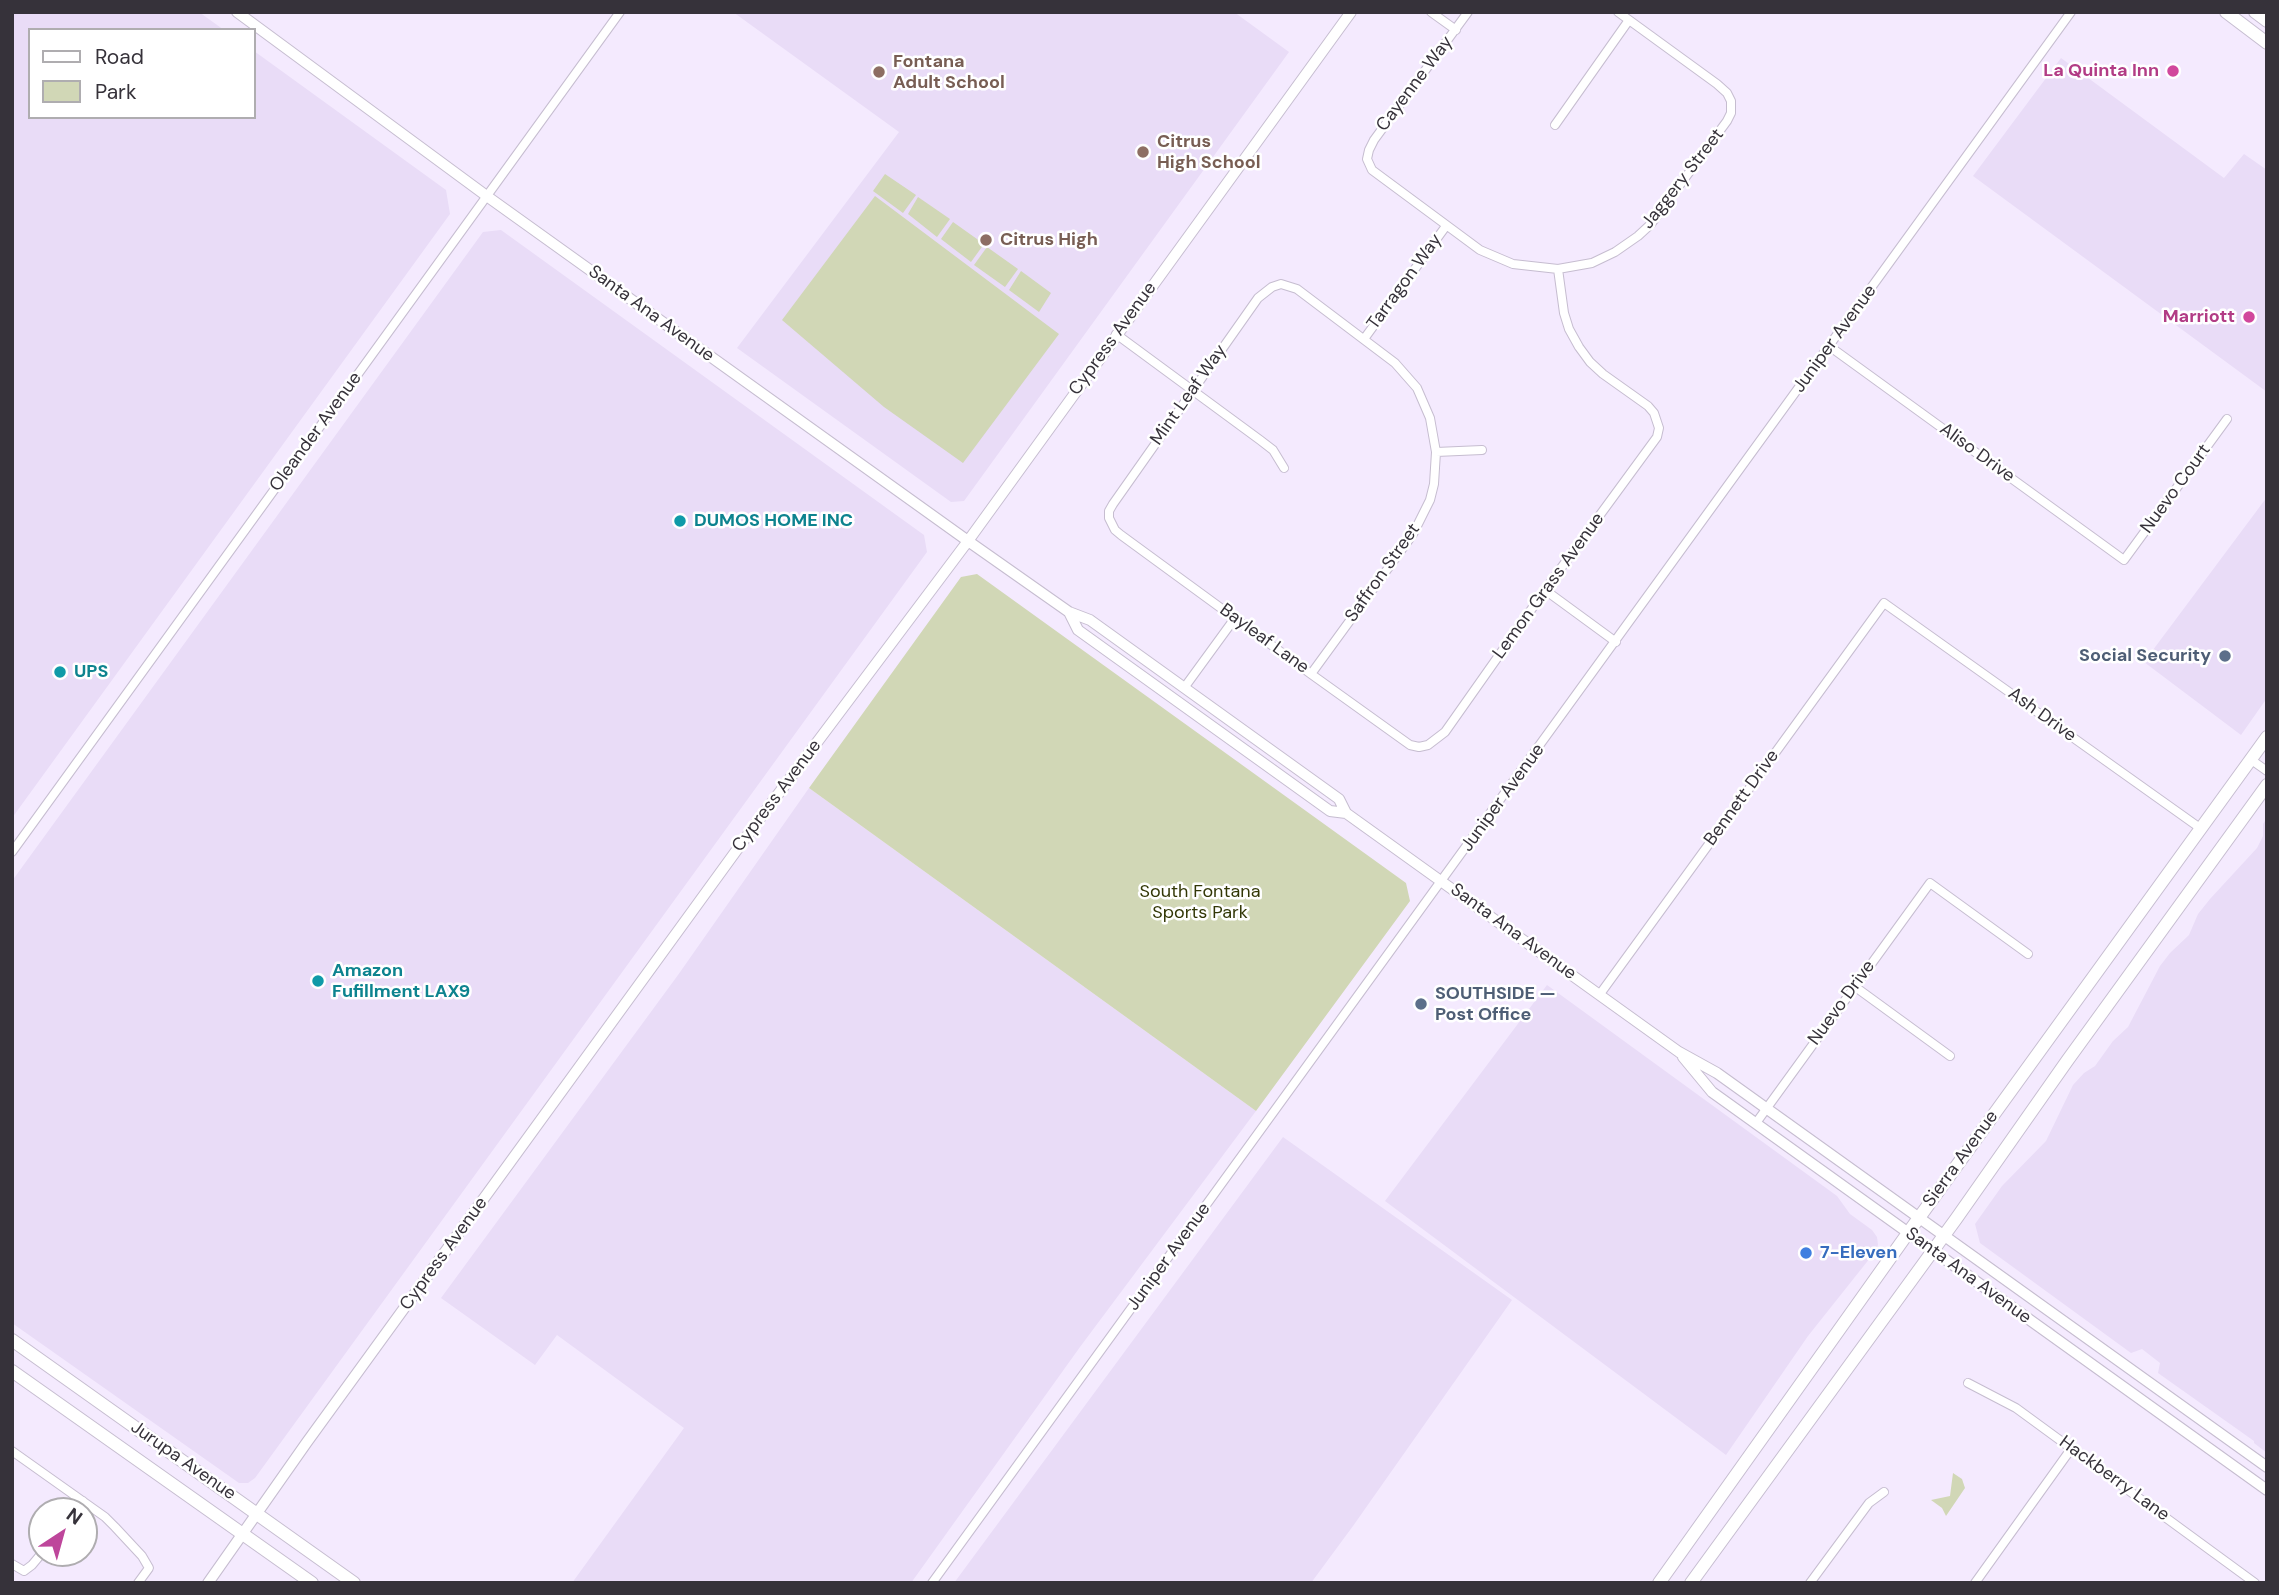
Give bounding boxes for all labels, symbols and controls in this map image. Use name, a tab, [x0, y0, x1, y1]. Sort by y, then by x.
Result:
legend	[28, 28, 256, 119]
street label: Cayenne Way	[1372, 32, 1458, 136]
text: Road	[95, 43, 144, 71]
place label: Fontana Adult School	[893, 51, 1005, 94]
place label: La Quinta Inn	[2043, 60, 2159, 82]
marker: La Quinta Inn	[2165, 63, 2181, 79]
marker: Fontana Adult School	[871, 64, 887, 80]
text: Park	[95, 78, 136, 106]
street label: Jaggery Street	[1637, 125, 1729, 233]
place label: Citrus High School	[1157, 131, 1261, 174]
marker: Citrus High School	[1135, 144, 1151, 160]
place label: Citrus High	[1000, 229, 1098, 251]
street label: Tarragon Way	[1363, 230, 1447, 334]
marker: Citrus High	[978, 232, 994, 248]
street label: Santa Ana Avenue	[584, 261, 718, 367]
street label: Cypress Avenue	[1065, 278, 1161, 400]
street label: Juniper Avenue	[1789, 281, 1881, 397]
place label: Marriott	[2163, 306, 2235, 328]
marker: Marriott	[2241, 309, 2257, 325]
street label: Mint Leaf Way	[1146, 341, 1232, 449]
street label: Oleander Avenue	[265, 368, 367, 496]
street label: Aliso Drive	[1935, 419, 2019, 487]
street label: Nuevo Court	[2136, 440, 2216, 538]
street label: Lemon Grass Avenue	[1489, 509, 1609, 663]
place label: DUMOS HOME INC	[694, 510, 853, 532]
marker: DUMOS HOME INC	[672, 513, 688, 529]
street label: Saffron Street	[1341, 519, 1425, 627]
street label: Bayleaf Lane	[1215, 599, 1313, 679]
place label: Social Security	[2079, 645, 2211, 667]
marker: Social Security	[2217, 648, 2233, 664]
place label: UPS	[74, 661, 108, 683]
marker: UPS	[52, 664, 68, 680]
street label: Ash Drive	[2004, 683, 2080, 747]
street label: Cypress Avenue	[728, 736, 826, 856]
street label: Juniper Avenue	[1457, 740, 1549, 856]
street label: Bennett Drive	[1700, 746, 1784, 850]
street label: Santa Ana Avenue	[1446, 879, 1580, 985]
park label: South Fontana Sports Park	[1140, 881, 1260, 924]
street label: Nuevo Drive	[1804, 956, 1880, 1050]
place label: Amazon Fufillment LAX9	[332, 960, 470, 1002]
marker: Amazon Fufillment LAX9	[310, 973, 326, 989]
place label: SOUTHSIDE — Post Office	[1435, 983, 1556, 1026]
marker: SOUTHSIDE — Post Office	[1413, 996, 1429, 1012]
street label: Sierra Avenue	[1919, 1107, 2003, 1211]
street label: Cypress Avenue	[396, 1193, 492, 1315]
street label: Juniper Avenue	[1123, 1199, 1215, 1315]
street label: Santa Ana Avenue	[1901, 1223, 2035, 1329]
place label: 7-Eleven	[1820, 1242, 1897, 1264]
marker: 7-Eleven	[1798, 1245, 1814, 1261]
street label: Jurupa Avenue	[126, 1417, 240, 1505]
street label: Hackberry Lane	[2055, 1432, 2173, 1526]
north arrow	[28, 1497, 98, 1567]
text: N	[62, 1502, 87, 1530]

